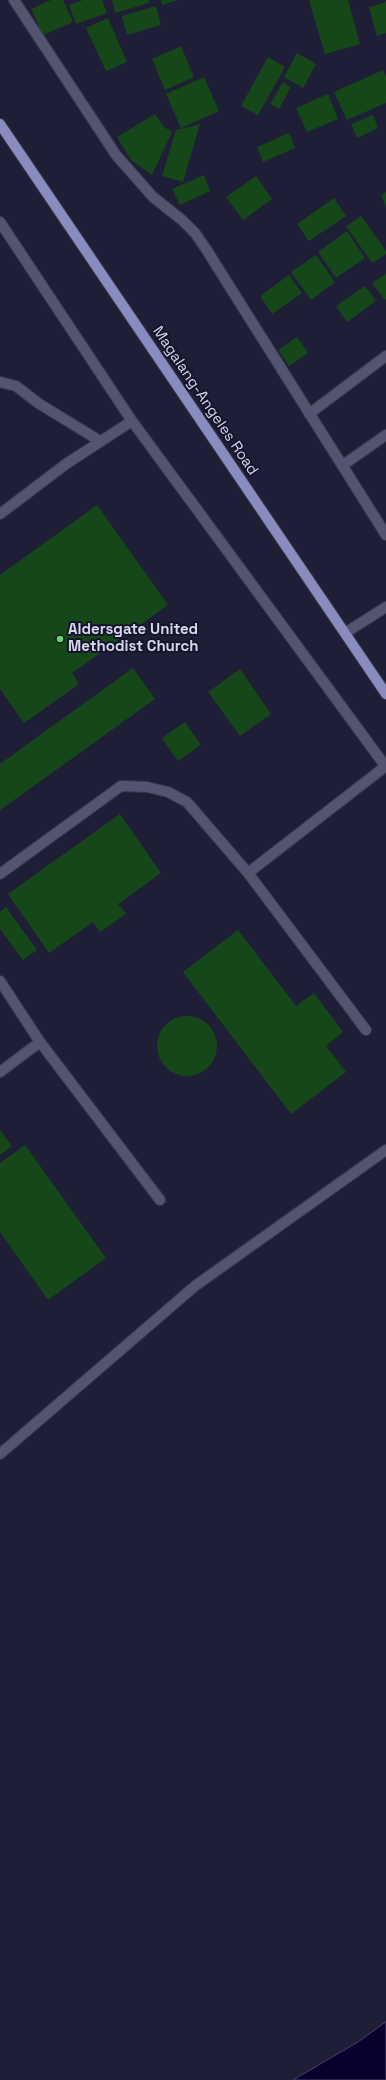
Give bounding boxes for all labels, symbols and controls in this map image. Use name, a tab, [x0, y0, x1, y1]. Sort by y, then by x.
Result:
street label: Magalang-Angeles Road	[148, 323, 262, 479]
place label: Aldersgate United Methodist Church	[68, 621, 199, 656]
marker: Aldersgate United Methodist Church	[55, 634, 65, 644]

